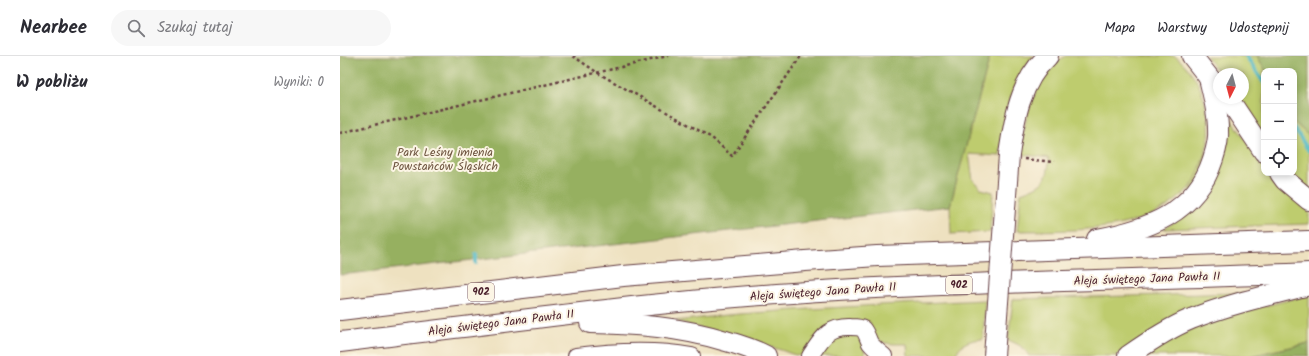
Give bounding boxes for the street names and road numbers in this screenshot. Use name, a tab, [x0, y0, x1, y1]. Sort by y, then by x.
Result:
street label: Aleja świętego Jana Pawła II	[1073, 267, 1221, 291]
road number: 902	[946, 276, 972, 294]
street label: Aleja świętego Jana Pawła II	[749, 277, 897, 307]
road number: 902	[468, 283, 494, 301]
street label: Aleja świętego Jana Pawła II	[427, 305, 575, 341]

